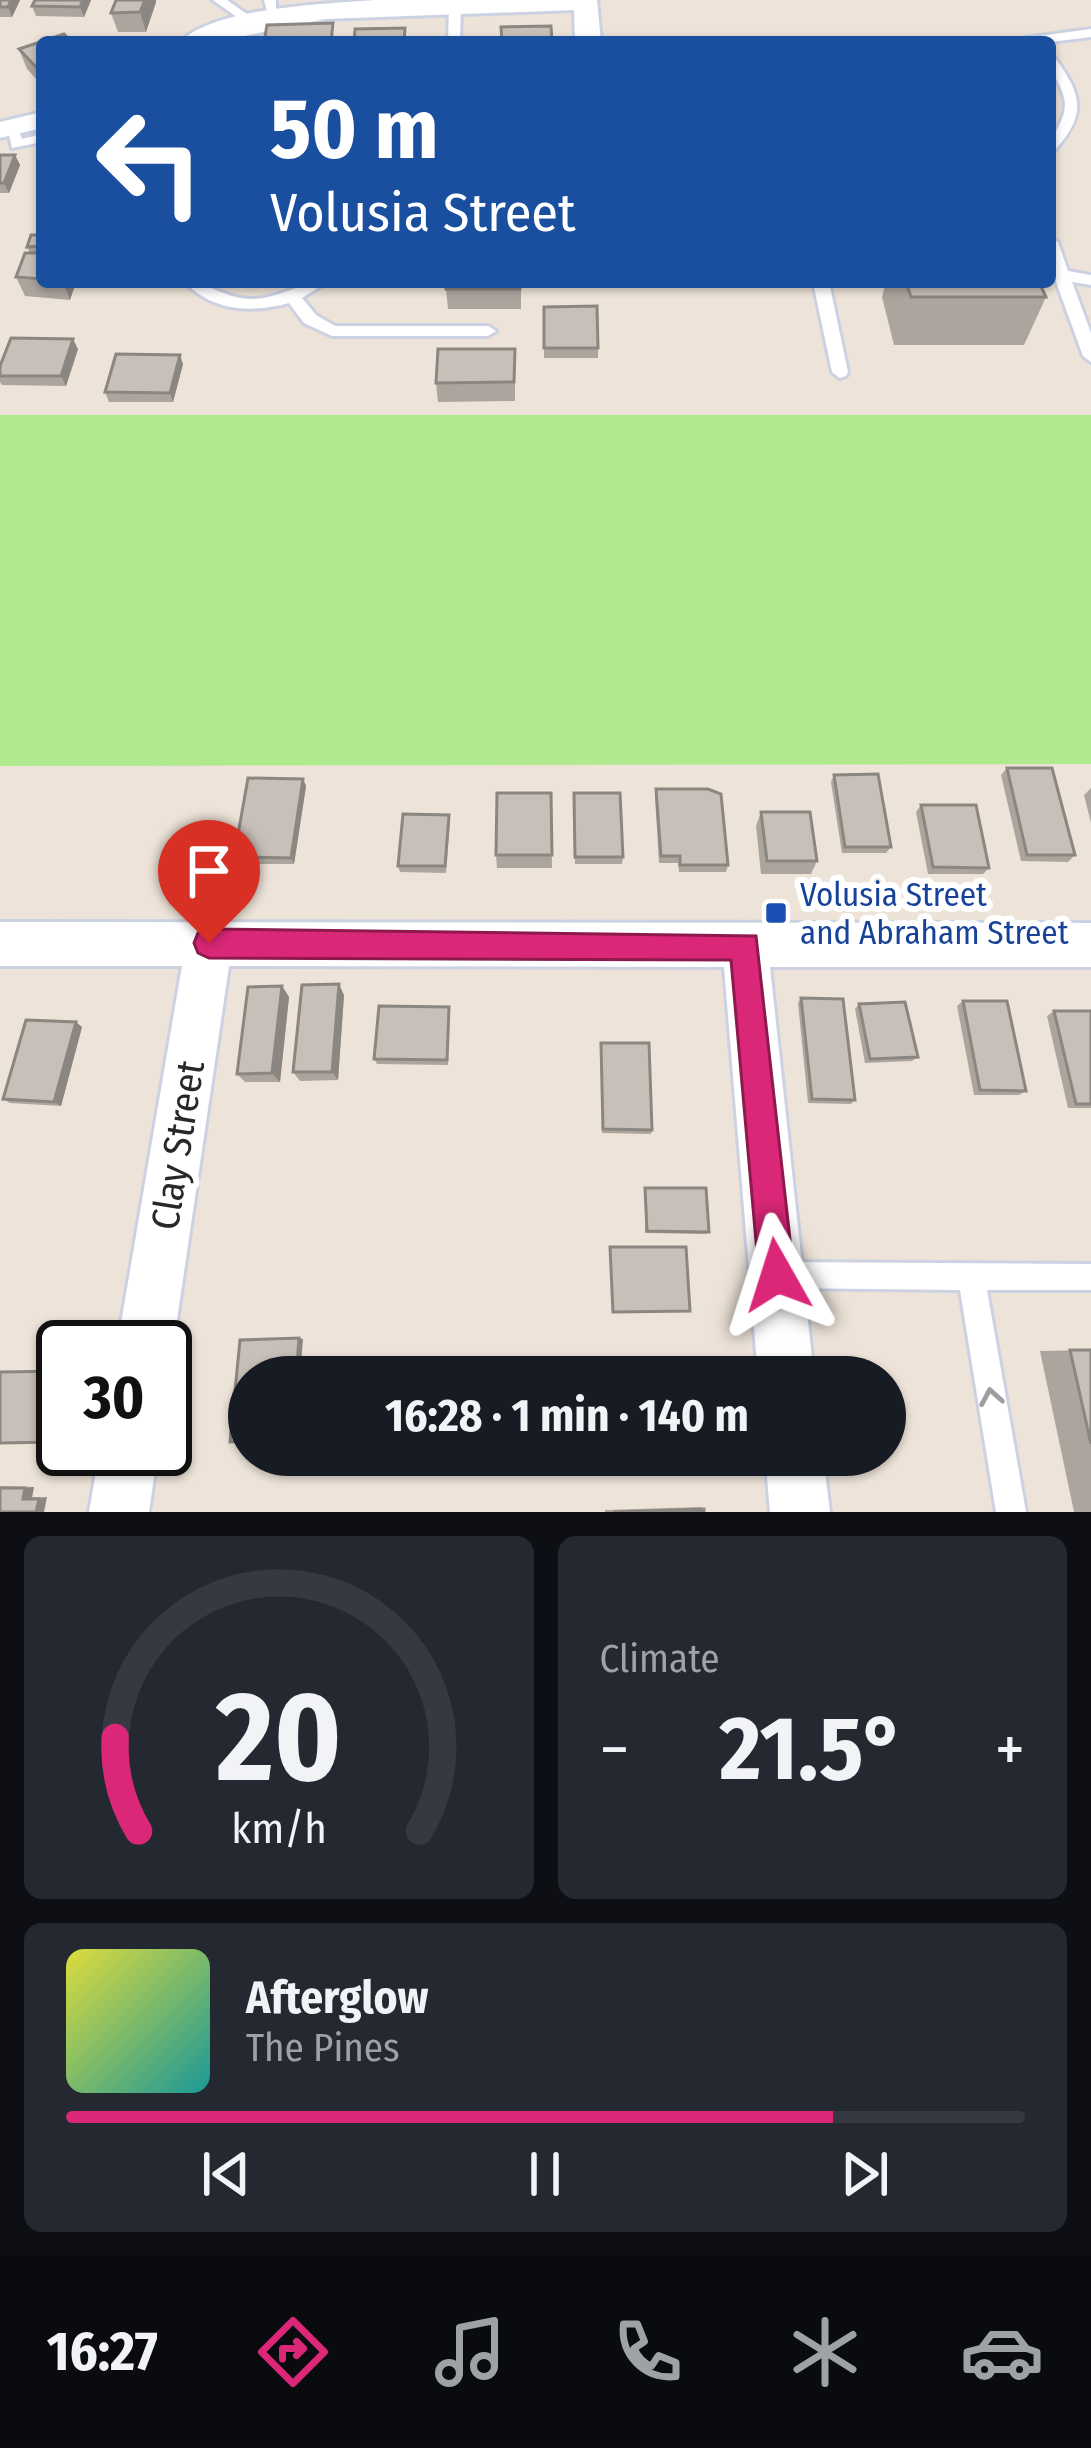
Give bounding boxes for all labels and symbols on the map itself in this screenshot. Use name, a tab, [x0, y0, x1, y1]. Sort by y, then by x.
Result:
pin	[158, 820, 260, 943]
place label: Volusia Street and Abraham Street	[800, 875, 1069, 953]
marker: Volusia Street and Abraham Street	[763, 900, 789, 926]
street label: Clay Street	[142, 1057, 214, 1233]
position arrow	[714, 1212, 840, 1338]
speed limit sign: 30	[36, 1320, 192, 1476]
one-way arrow	[980, 1387, 1005, 1407]

